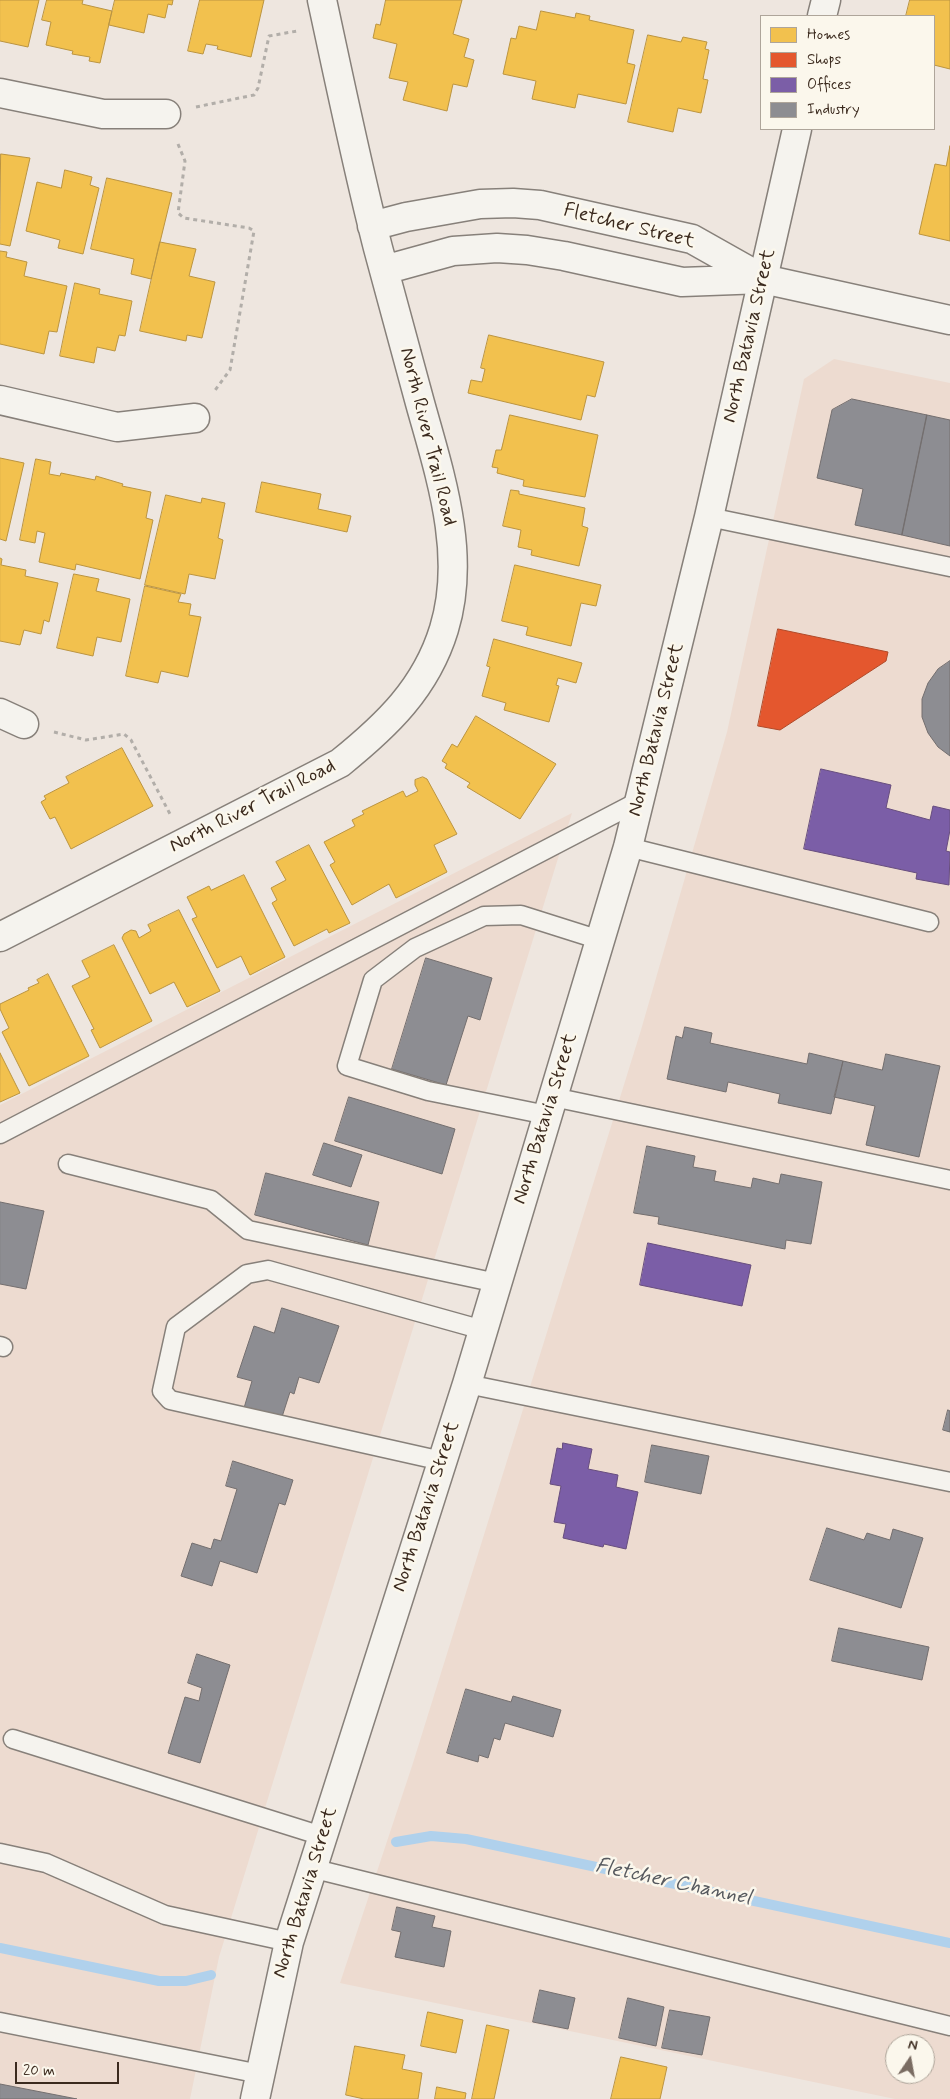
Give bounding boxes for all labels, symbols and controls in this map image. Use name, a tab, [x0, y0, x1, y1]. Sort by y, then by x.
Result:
legend	[760, 15, 935, 130]
text: Homes	[807, 25, 850, 45]
text: Shops	[807, 50, 841, 70]
text: Offices	[807, 75, 851, 95]
text: Industry	[807, 100, 860, 120]
street label: Fletcher Street	[561, 199, 697, 255]
street label: North Batavia Street	[718, 247, 782, 425]
street label: North River Trail Road	[393, 345, 461, 529]
street label: North Batavia Street	[624, 641, 690, 819]
street label: North River Trail Road	[166, 755, 340, 859]
street label: North Batavia Street	[509, 1031, 583, 1207]
street label: North Batavia Street	[388, 1419, 466, 1595]
street label: North Batavia Street	[269, 1805, 343, 1981]
water label: Fletcher Channel	[593, 1854, 753, 1912]
north arrow	[885, 2034, 935, 2084]
text: N	[906, 2036, 919, 2055]
scale bar	[18, 2052, 121, 2084]
text: 20 m	[23, 2061, 55, 2081]

